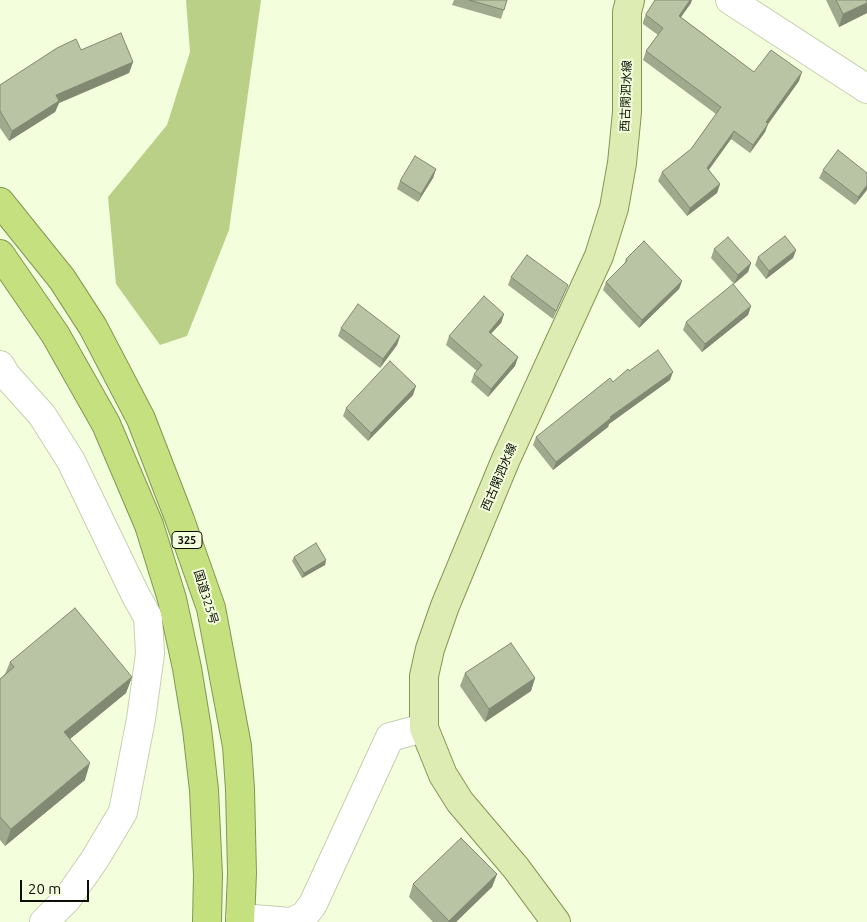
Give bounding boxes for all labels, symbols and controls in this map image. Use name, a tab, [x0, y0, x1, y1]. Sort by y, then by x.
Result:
street label: 西古閑泗水線	[618, 60, 634, 132]
street label: 西古閑泗水線	[478, 441, 520, 513]
road number: 325	[172, 532, 202, 548]
street label: 国道325号	[191, 568, 221, 626]
scale bar	[22, 870, 91, 902]
text: 20 m	[28, 880, 61, 897]

